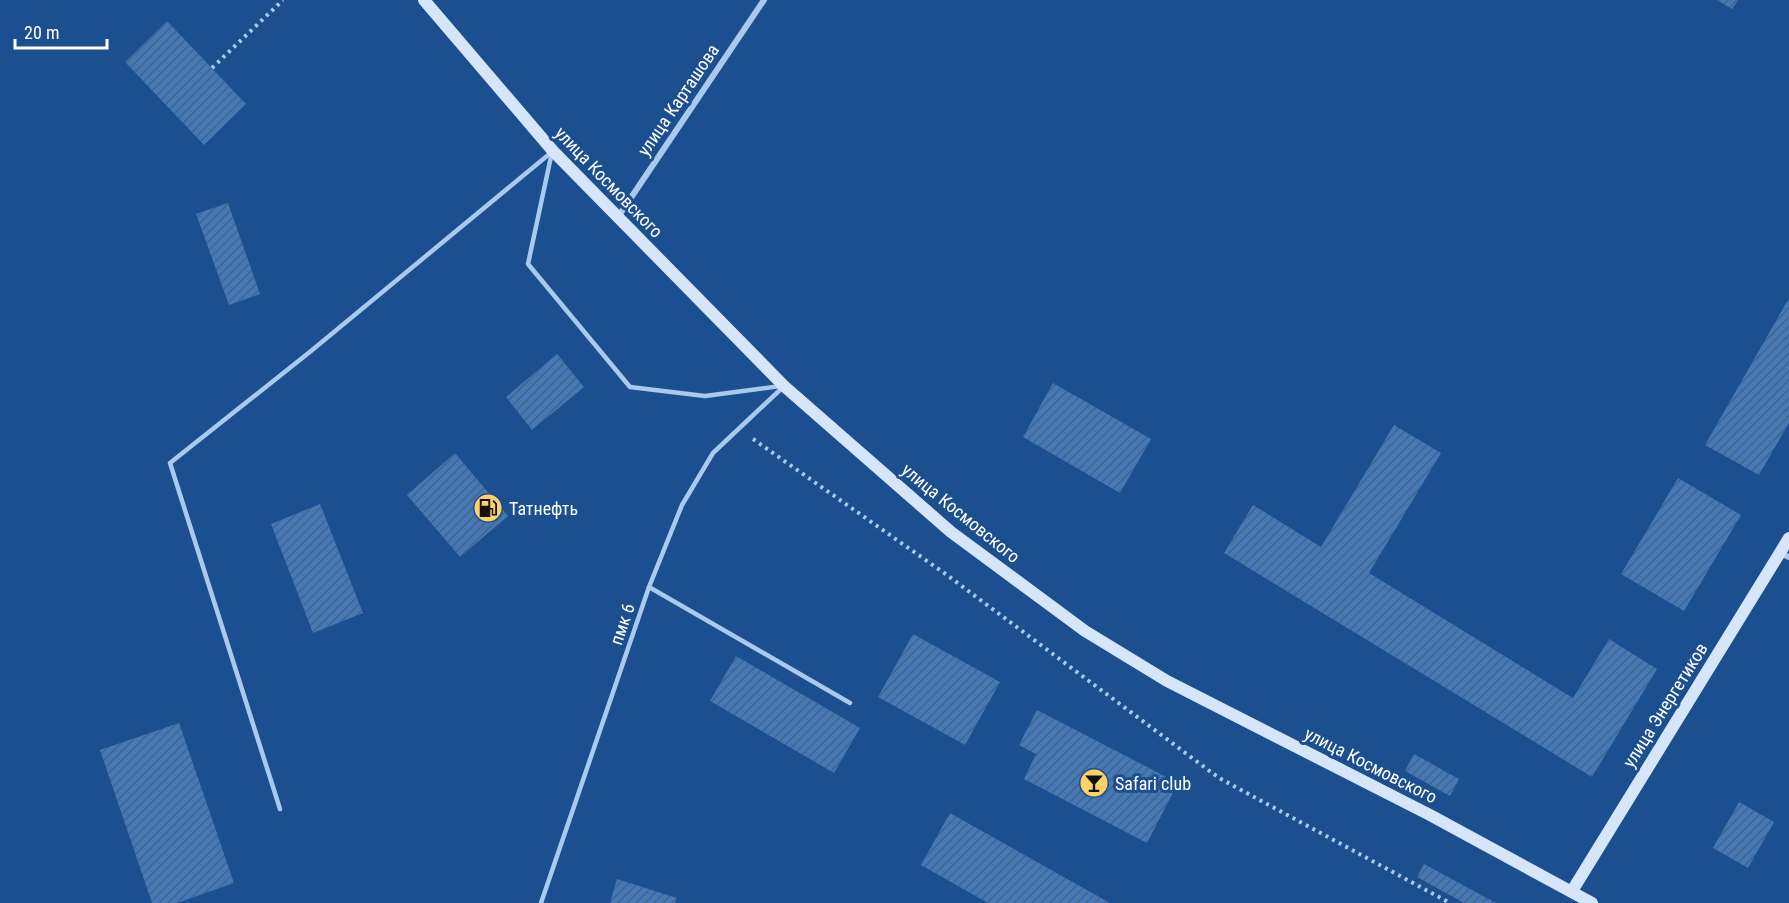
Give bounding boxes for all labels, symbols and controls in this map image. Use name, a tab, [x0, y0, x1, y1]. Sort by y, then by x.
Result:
scale bar	[15, 12, 106, 50]
text: 20 m	[24, 22, 59, 43]
street label: улица Карташова	[633, 40, 723, 160]
street label: улица Космовского	[551, 122, 667, 242]
street label: улица Космовского	[898, 459, 1024, 567]
fuel station icon: Татнефть	[472, 492, 504, 524]
place label: Татнефть	[509, 498, 578, 519]
street label: пмк 6	[605, 601, 639, 647]
street label: улица Энергетиков	[1618, 639, 1712, 771]
street label: улица Космовского	[1301, 723, 1441, 807]
bar icon: Safari club	[1078, 767, 1110, 799]
place label: Safari club	[1115, 773, 1191, 794]

